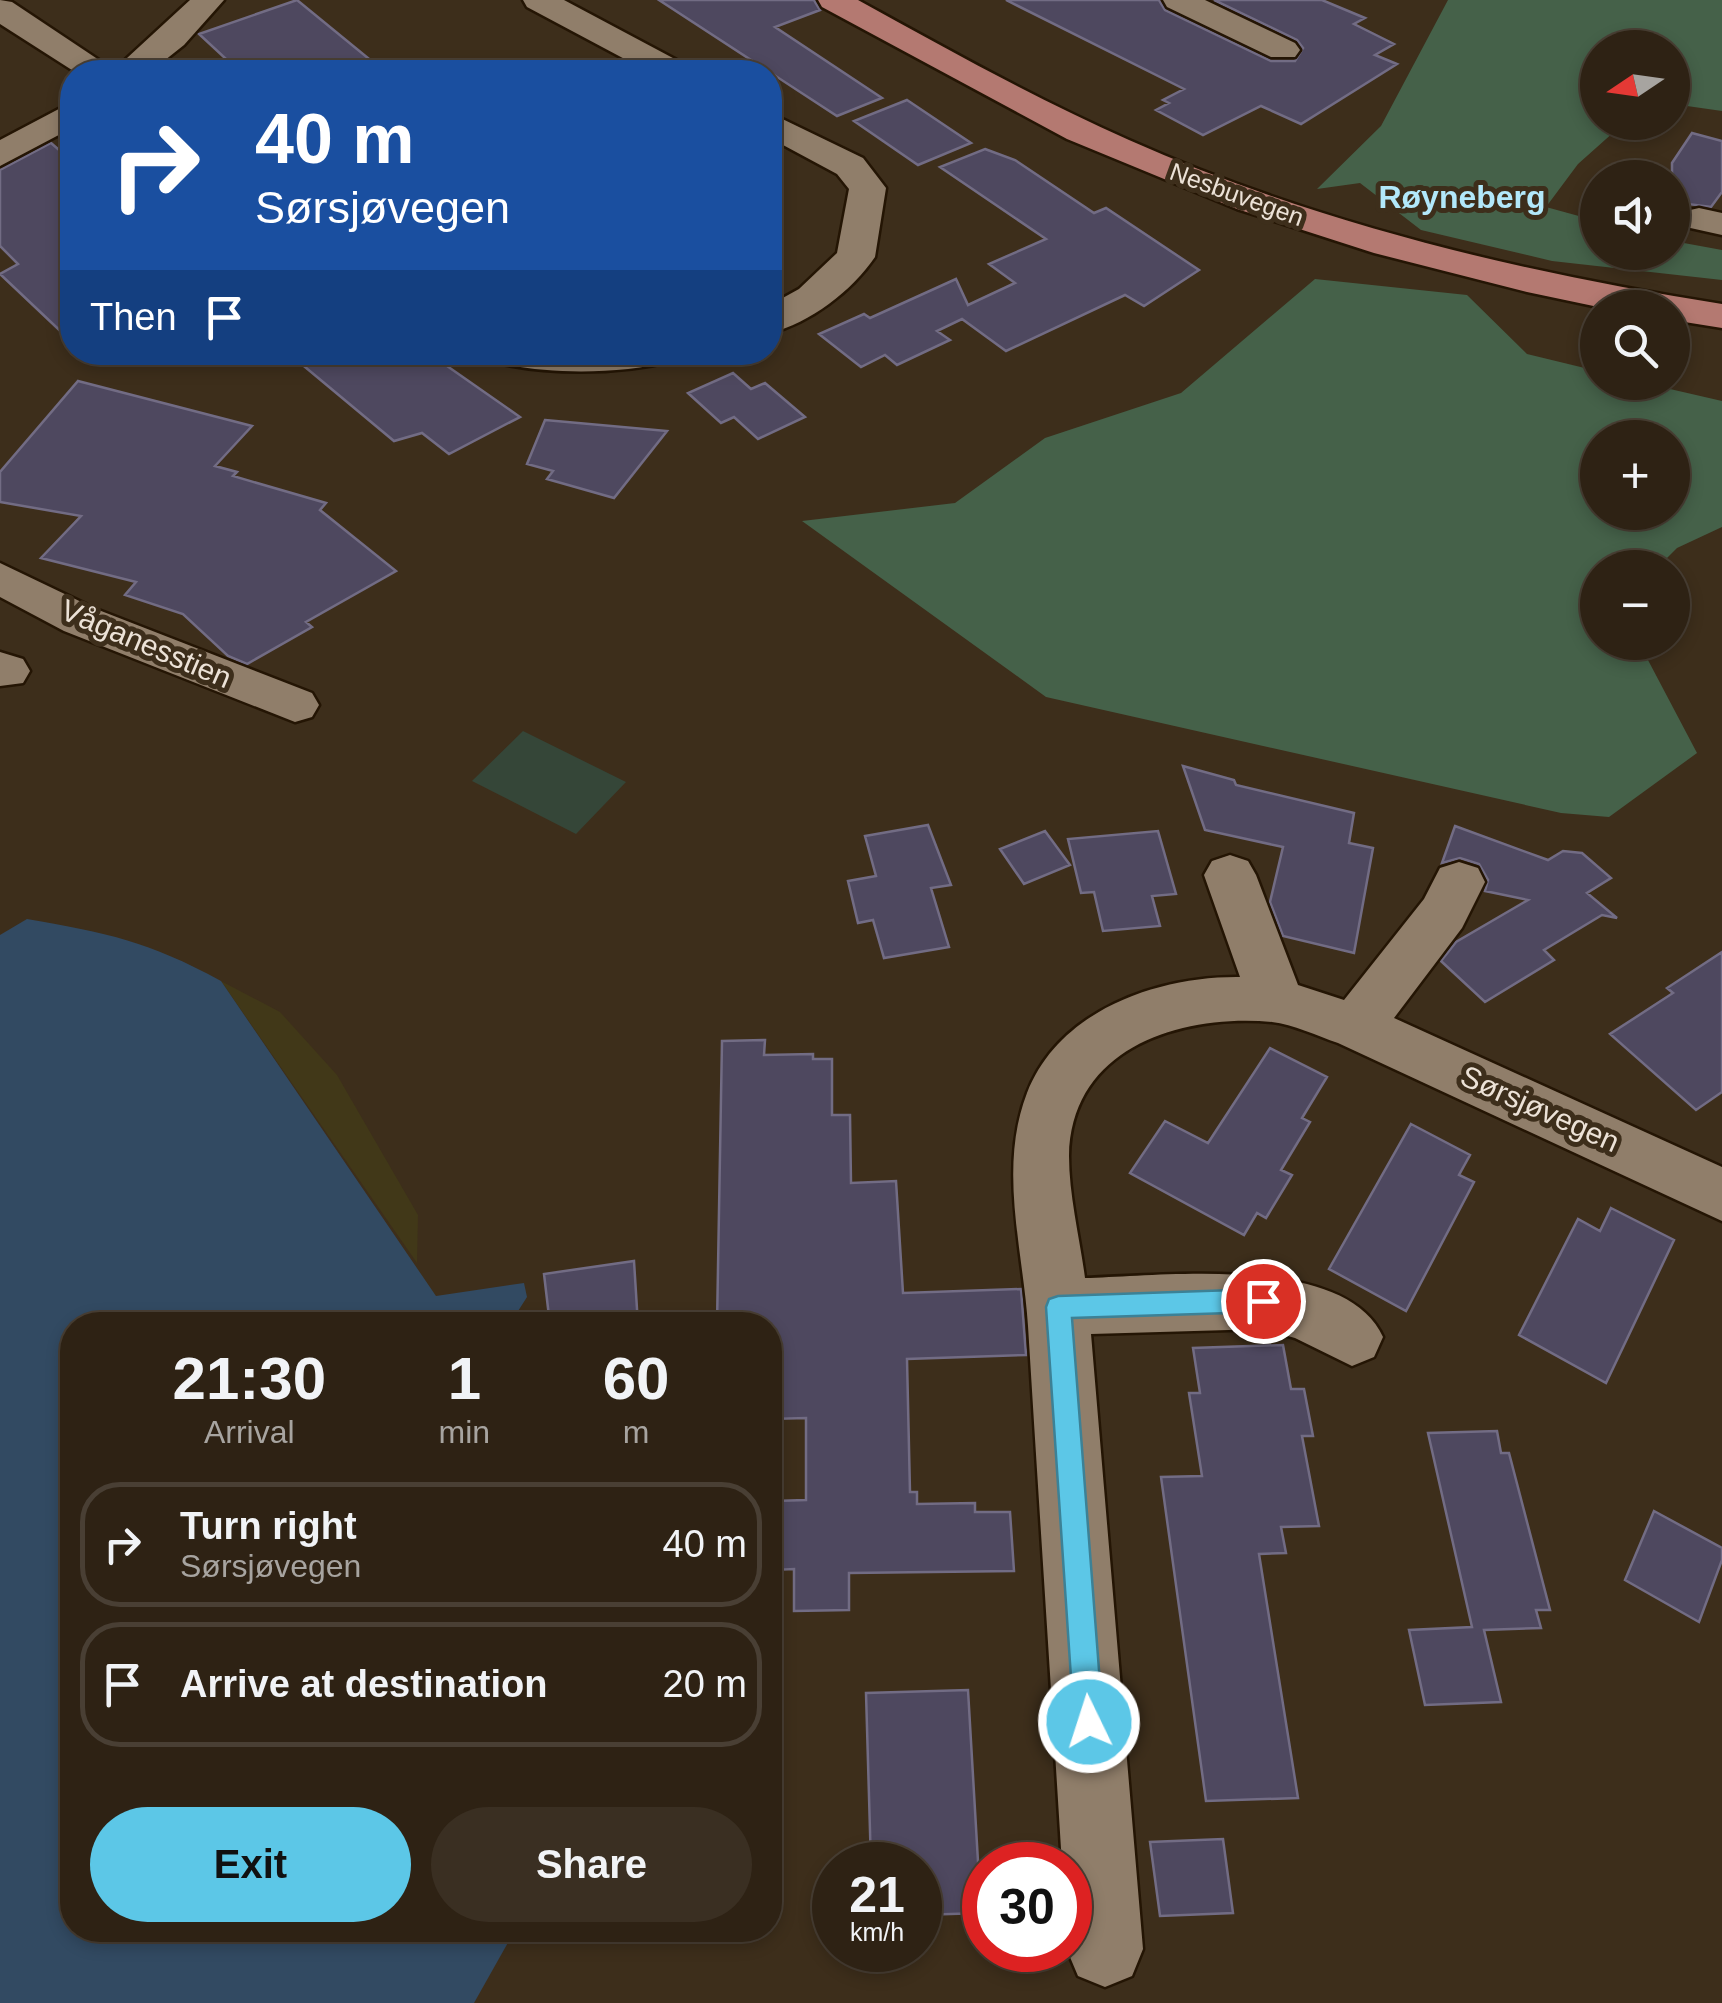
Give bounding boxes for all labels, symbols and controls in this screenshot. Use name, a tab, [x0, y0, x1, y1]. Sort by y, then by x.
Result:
north arrow	[1580, 30, 1690, 140]
map controls	[1580, 30, 1690, 660]
icon: right	[90, 100, 220, 230]
text: 40 m	[255, 100, 415, 178]
street label: Nesbuvegen	[1166, 157, 1308, 231]
button: sound	[1580, 160, 1690, 270]
district label: Røyneberg	[1378, 179, 1546, 215]
text: Sørsjøvegen	[255, 182, 510, 233]
icon: arrive	[197, 290, 252, 345]
button: search	[1580, 290, 1690, 400]
text: Then	[90, 296, 177, 338]
button: +	[1580, 420, 1690, 530]
button: −	[1580, 550, 1690, 660]
street label: Våganesstien	[56, 593, 236, 694]
street label: Sørsjøvegen	[1456, 1059, 1625, 1158]
pin	[1221, 1259, 1306, 1344]
icon: arrive	[1236, 1274, 1291, 1329]
text: 21:30	[173, 1345, 326, 1412]
text: 1	[448, 1345, 481, 1412]
text: 60	[603, 1345, 669, 1412]
text: Arrival	[204, 1414, 295, 1450]
text: min	[439, 1414, 490, 1450]
text: m	[623, 1414, 649, 1450]
text: Turn right	[180, 1505, 357, 1547]
icon: right	[95, 1517, 150, 1572]
text: 40 m	[663, 1523, 747, 1565]
text: Sørsjøvegen	[180, 1548, 361, 1584]
icon: arrive	[95, 1657, 150, 1712]
text: Arrive at destination	[180, 1663, 547, 1705]
text: 20 m	[663, 1663, 747, 1705]
position arrow	[1037, 1670, 1141, 1774]
button: Exit	[90, 1807, 411, 1922]
button: Share	[431, 1807, 752, 1922]
speed limit sign: 30	[962, 1842, 1092, 1972]
text: 21	[849, 1867, 905, 1923]
text: km/h	[850, 1918, 904, 1946]

